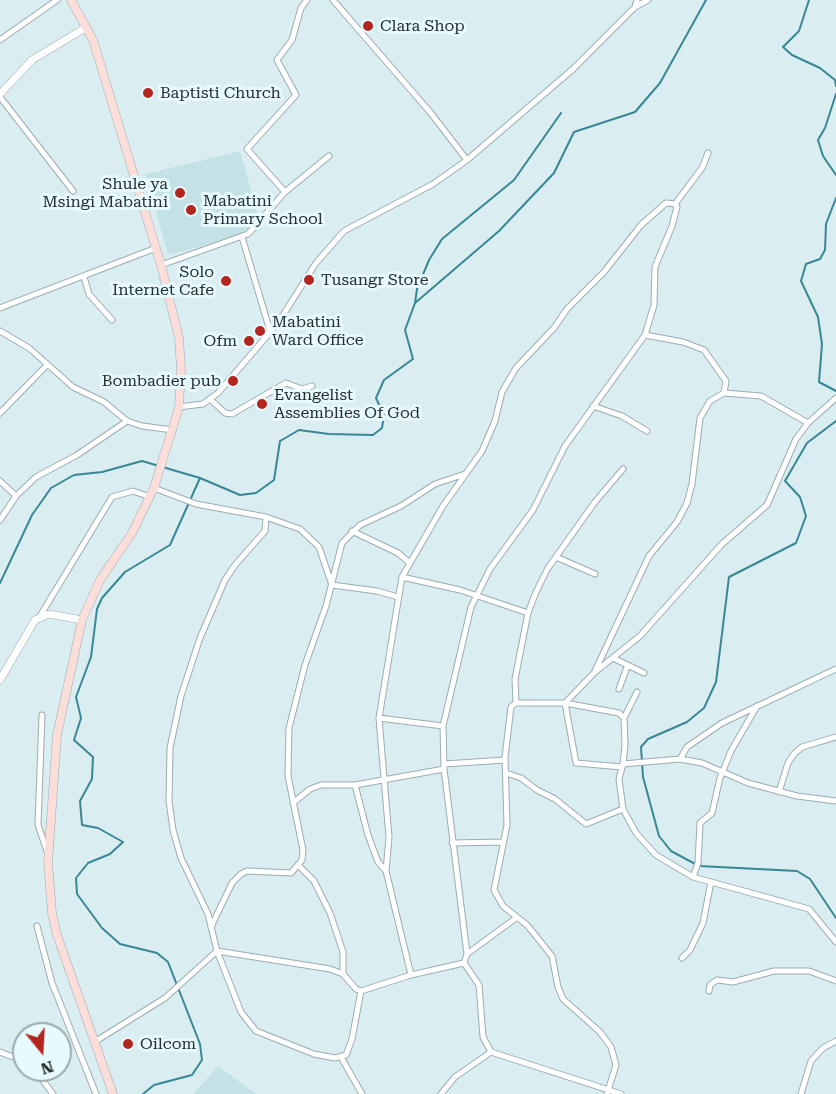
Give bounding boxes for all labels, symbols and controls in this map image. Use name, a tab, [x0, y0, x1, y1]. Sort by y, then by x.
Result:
place label: Clara Shop	[380, 16, 465, 36]
marker: Clara Shop	[361, 19, 375, 33]
place label: Baptisti Church	[160, 83, 281, 103]
marker: Baptisti Church	[141, 86, 155, 100]
place label: Shule ya Msingi Mabatini	[43, 174, 168, 212]
marker: Shule ya Msingi Mabatini	[173, 186, 187, 200]
place label: Mabatini Primary School	[203, 191, 323, 229]
marker: Mabatini Primary School	[184, 203, 198, 217]
place label: Solo Internet Cafe	[112, 262, 214, 300]
place label: Tusangr Store	[321, 270, 428, 290]
marker: Tusangr Store	[302, 273, 316, 287]
marker: Solo Internet Cafe	[219, 274, 233, 288]
place label: Mabatini Ward Office	[272, 312, 363, 350]
marker: Mabatini Ward Office	[253, 324, 267, 338]
place label: Ofm	[204, 331, 237, 351]
marker: Ofm	[242, 334, 256, 348]
place label: Bombadier pub	[102, 371, 221, 391]
marker: Bombadier pub	[226, 374, 240, 388]
place label: Evangelist Assemblies Of God	[274, 385, 420, 423]
marker: Evangelist Assemblies Of God	[255, 397, 269, 411]
north arrow	[12, 1022, 72, 1082]
place label: Oilcom	[140, 1034, 196, 1054]
marker: Oilcom	[121, 1037, 135, 1051]
text: N	[38, 1057, 56, 1079]

